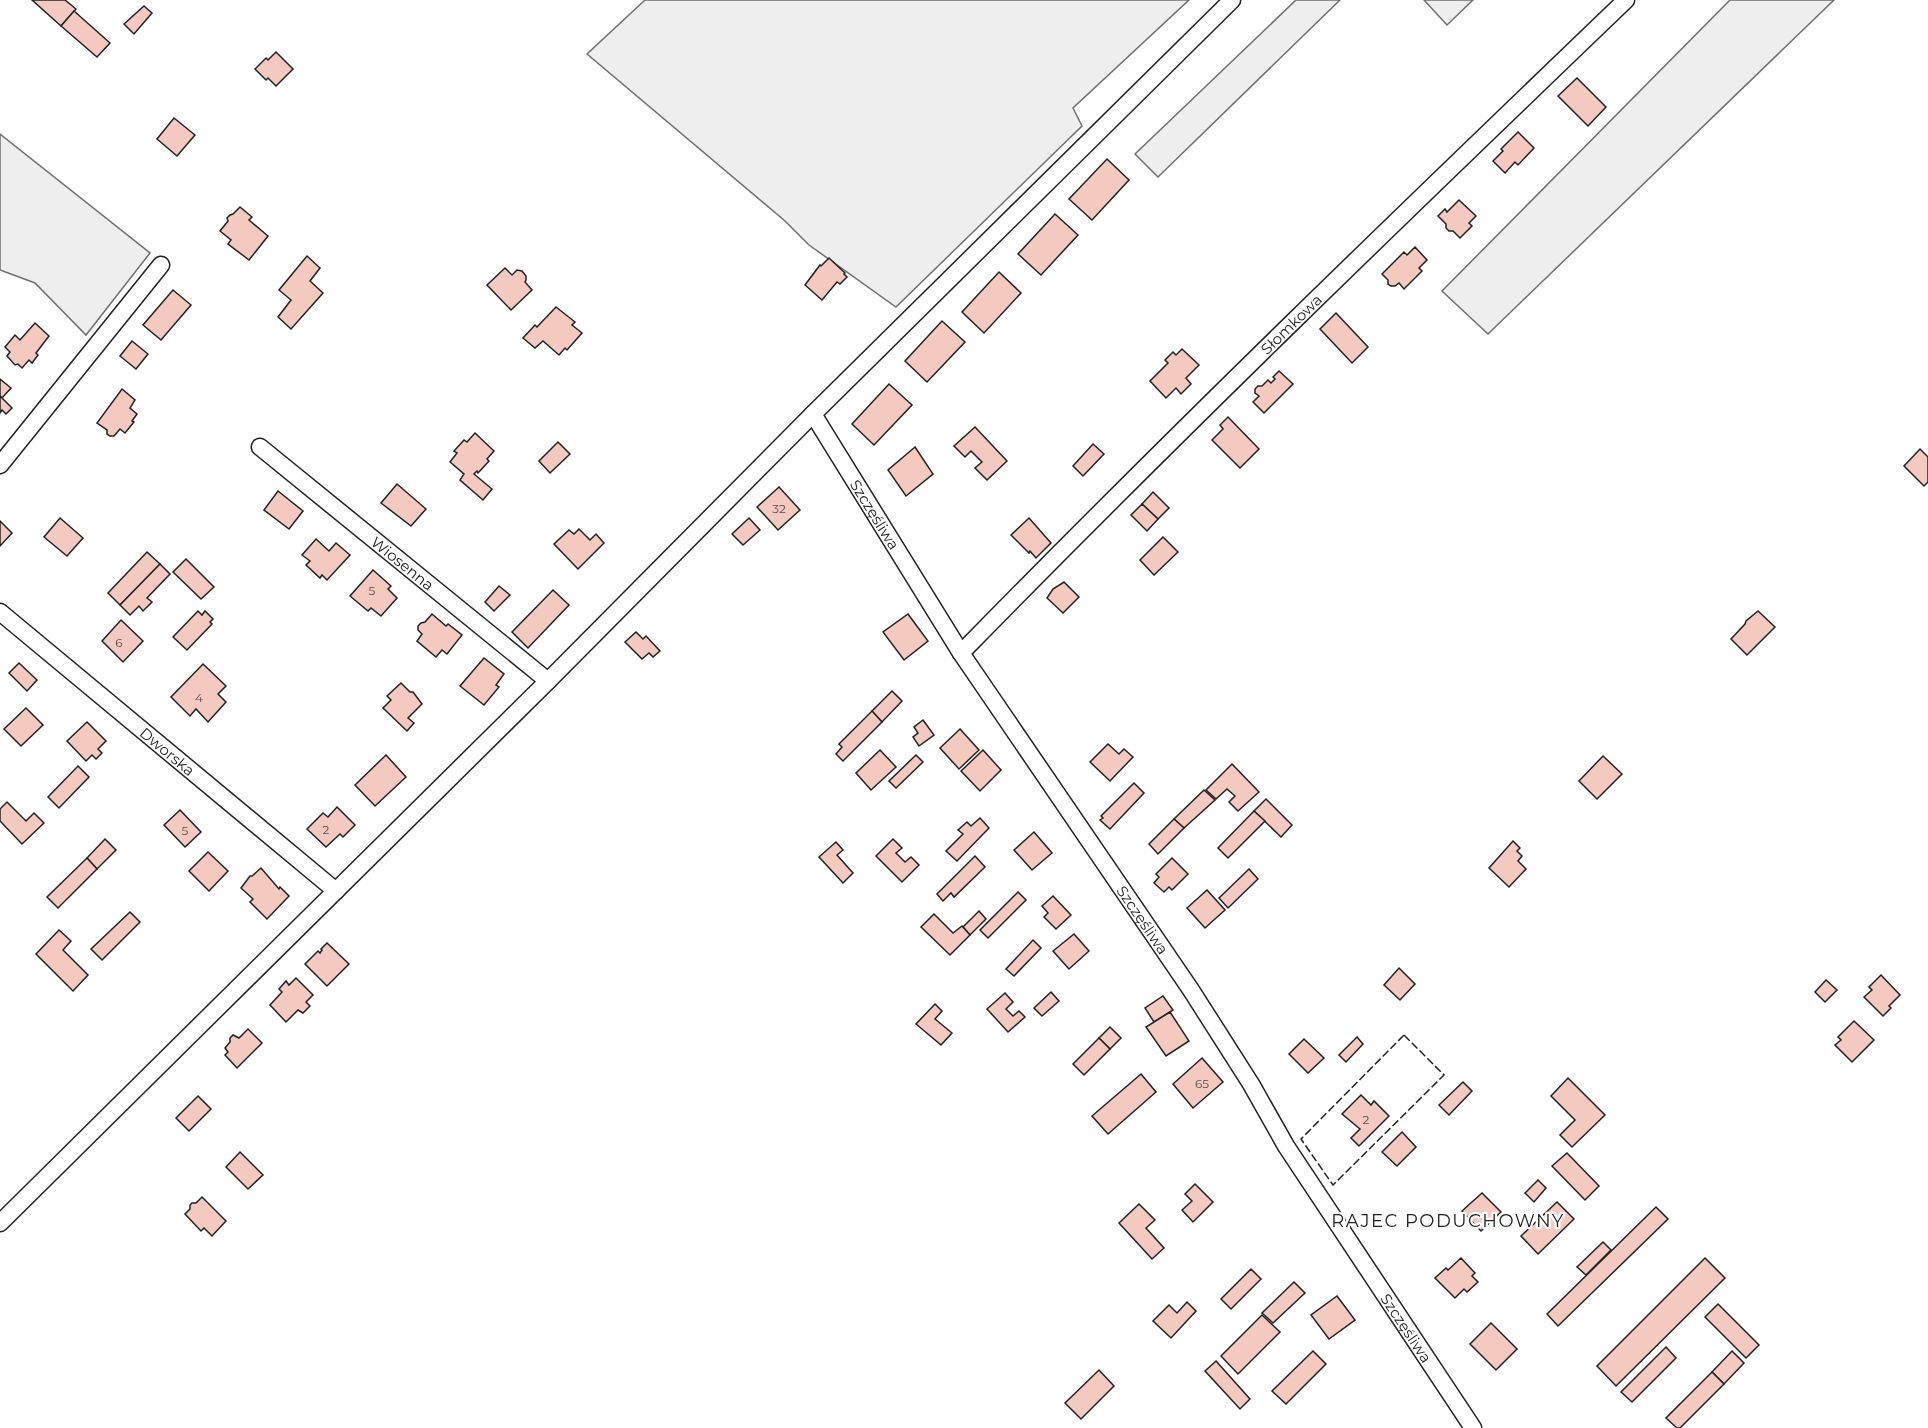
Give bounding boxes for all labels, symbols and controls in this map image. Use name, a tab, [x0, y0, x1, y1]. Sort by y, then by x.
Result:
street label: Słomkowa	[1256, 290, 1326, 358]
street label: Szczęśliwa	[846, 476, 904, 553]
house number: 32	[772, 501, 786, 516]
street label: Wiosenna	[368, 532, 438, 594]
house number: 5	[369, 583, 376, 598]
house number: 6	[115, 635, 123, 650]
house number: 4	[195, 690, 203, 705]
street label: Dworska	[136, 723, 199, 780]
house number: 2	[323, 822, 330, 837]
house number: 5	[182, 823, 189, 838]
street label: Szczęśliwa	[1113, 882, 1173, 958]
house number: 65	[1195, 1076, 1209, 1091]
house number: 2	[1363, 1112, 1370, 1127]
district label: RAJEC PODUCHOWNY	[1331, 1210, 1565, 1232]
street label: Szczęśliwa	[1377, 1290, 1436, 1366]

